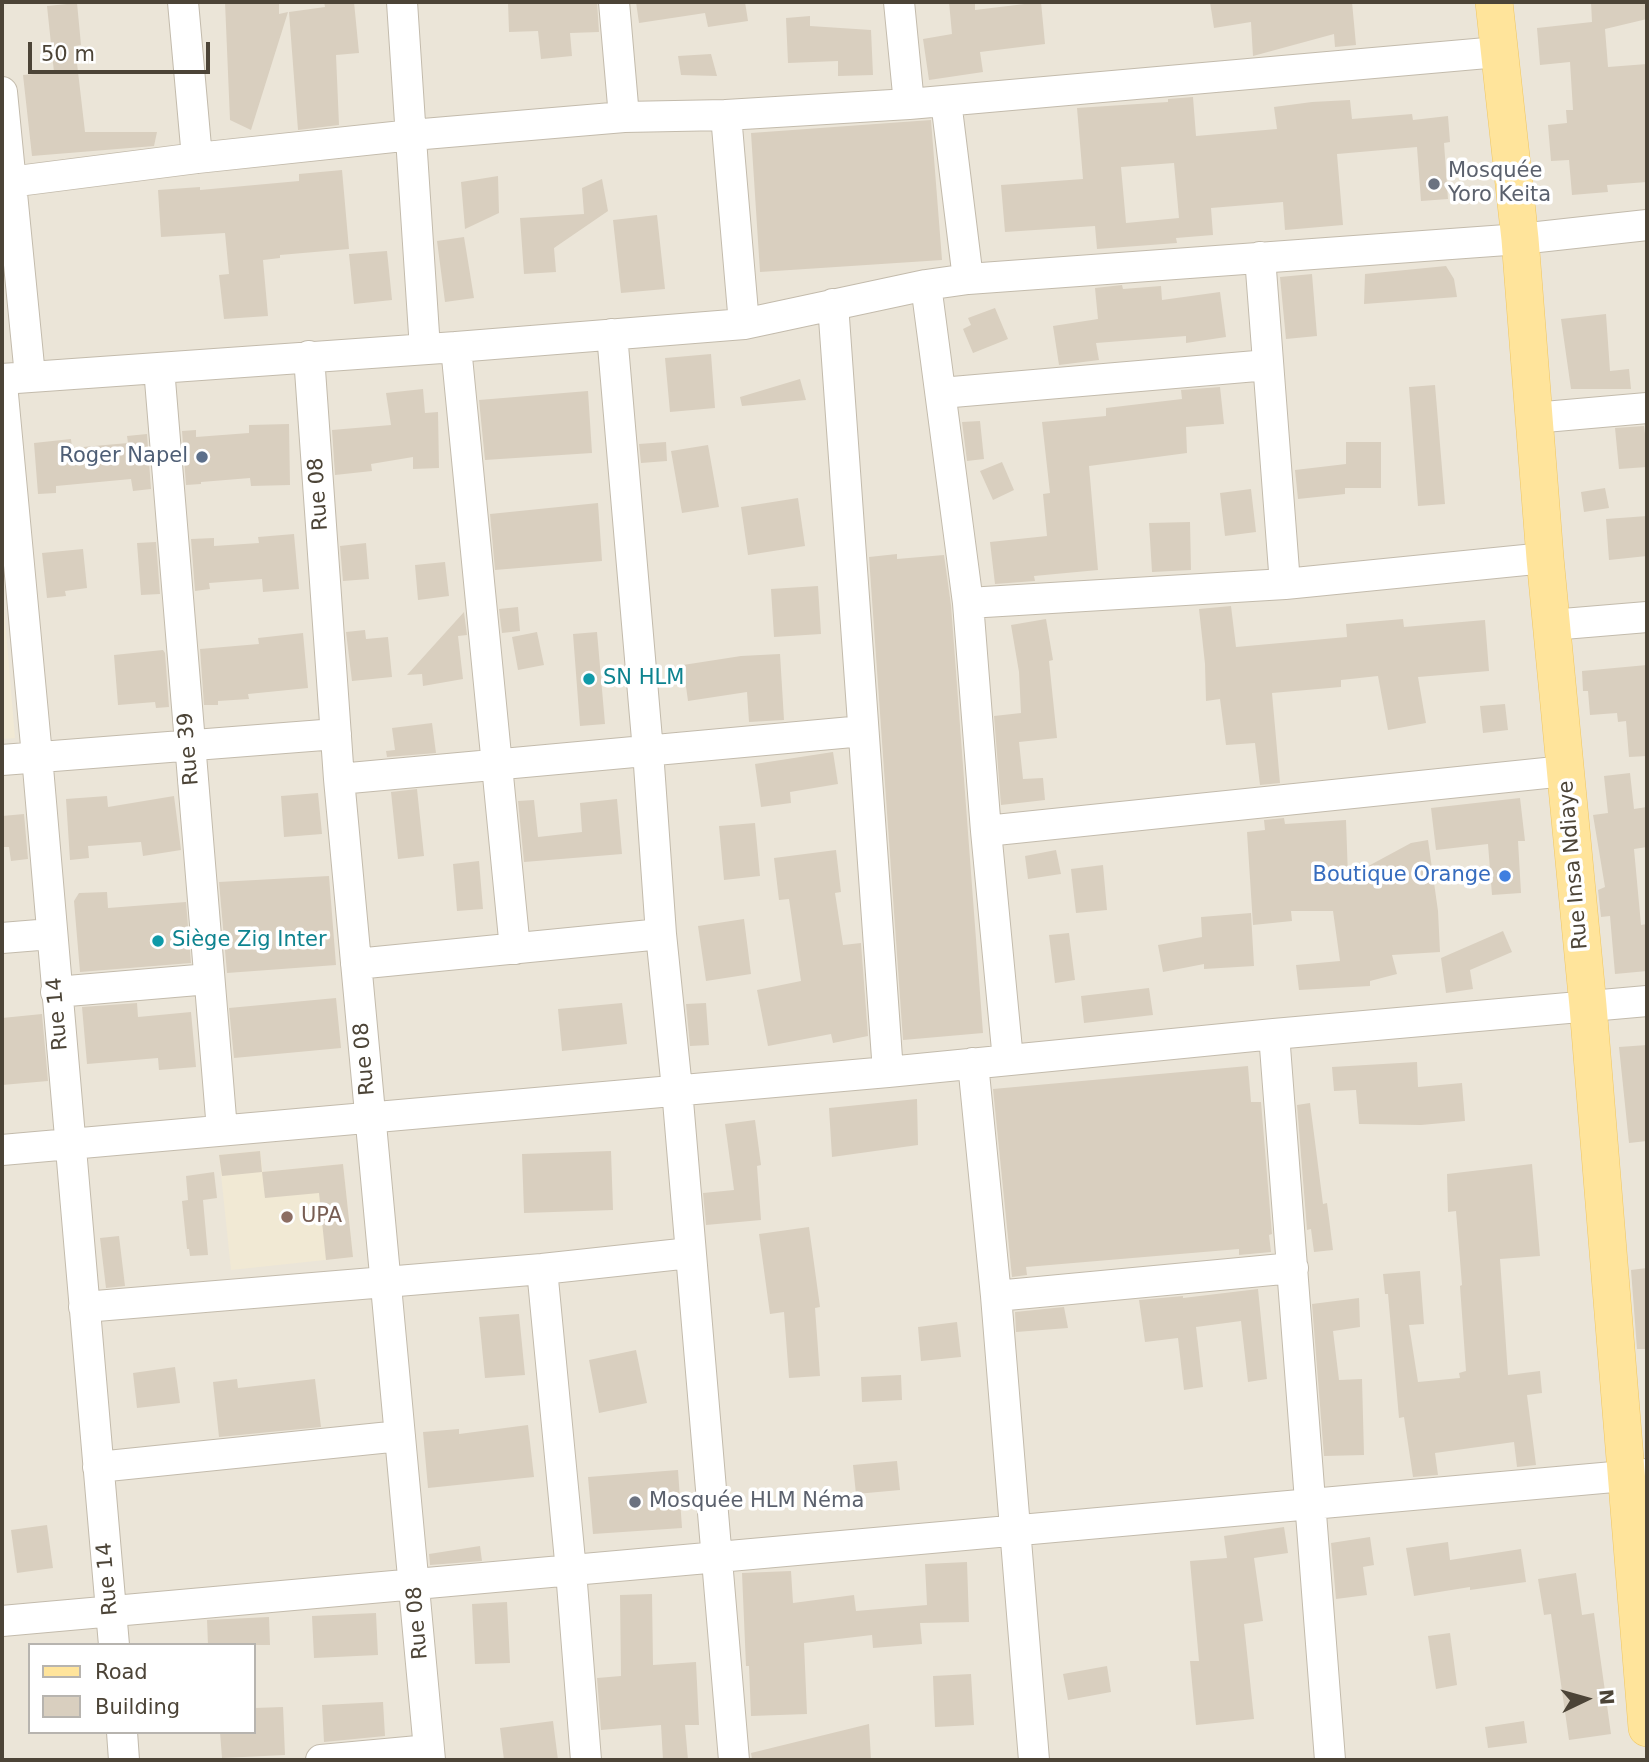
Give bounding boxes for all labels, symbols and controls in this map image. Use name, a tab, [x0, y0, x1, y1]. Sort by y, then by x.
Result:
scale bar	[32, 28, 214, 72]
text: 50 m	[41, 42, 95, 66]
place label: Mosquée Yoro Keita	[1448, 159, 1551, 209]
marker: Mosquée Yoro Keita	[1426, 176, 1442, 192]
place label: Roger Napel	[59, 444, 188, 470]
marker: Roger Napel	[194, 449, 210, 465]
street label: Rue 08	[304, 457, 334, 531]
place label: SN HLM	[603, 666, 684, 692]
marker: SN HLM	[581, 671, 597, 687]
street label: Rue 39	[173, 711, 205, 787]
street label: Rue Insa Ndiaye	[1554, 779, 1594, 951]
place label: Boutique Orange	[1313, 863, 1491, 889]
marker: Boutique Orange	[1497, 868, 1513, 884]
place label: Siège Zig Inter	[172, 928, 327, 954]
marker: Siège Zig Inter	[150, 933, 166, 949]
street label: Rue 14	[42, 976, 74, 1052]
street label: Rue 08	[349, 1021, 381, 1097]
place label: UPA	[301, 1204, 342, 1230]
marker: UPA	[279, 1209, 295, 1225]
place label: Mosquée HLM Néma	[649, 1489, 864, 1515]
marker: Mosquée HLM Néma	[627, 1494, 643, 1510]
street label: Rue 14	[92, 1541, 124, 1617]
street label: Rue 08	[402, 1585, 434, 1661]
legend	[28, 1643, 256, 1734]
text: Road	[95, 1660, 148, 1684]
north arrow	[1551, 1664, 1621, 1734]
text: N	[1595, 1688, 1619, 1706]
text: Building	[95, 1695, 180, 1719]

